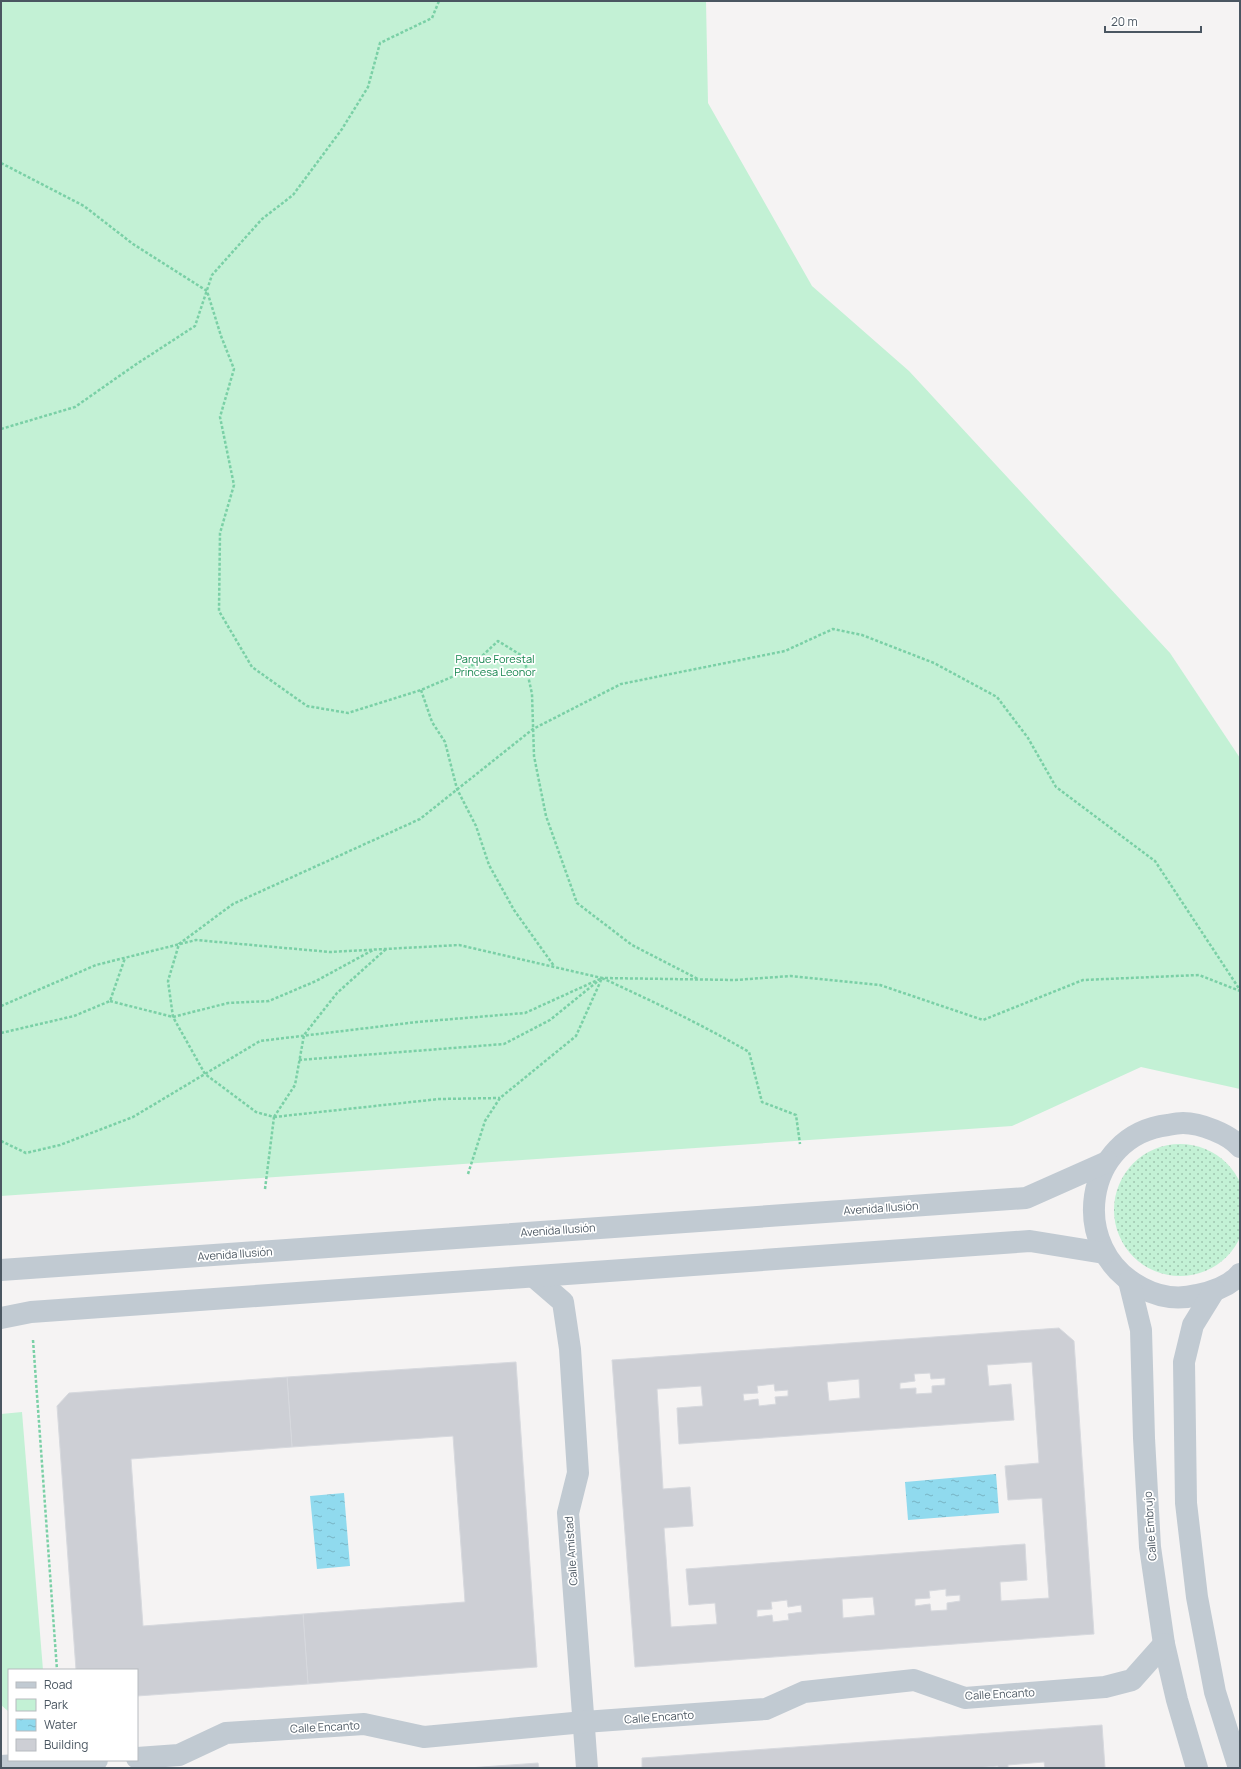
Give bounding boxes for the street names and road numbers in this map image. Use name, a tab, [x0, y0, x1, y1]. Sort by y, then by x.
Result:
street label: Avenida Ilusión	[843, 1197, 919, 1218]
street label: Avenida Ilusión	[520, 1219, 596, 1240]
street label: Avenida Ilusión	[197, 1243, 273, 1264]
street label: Calle Embrujo	[1140, 1490, 1159, 1561]
street label: Calle Amistad	[561, 1516, 580, 1586]
street label: Calle Encanto	[965, 1684, 1036, 1703]
street label: Calle Encanto	[624, 1707, 695, 1726]
street label: Calle Encanto	[290, 1717, 361, 1736]

